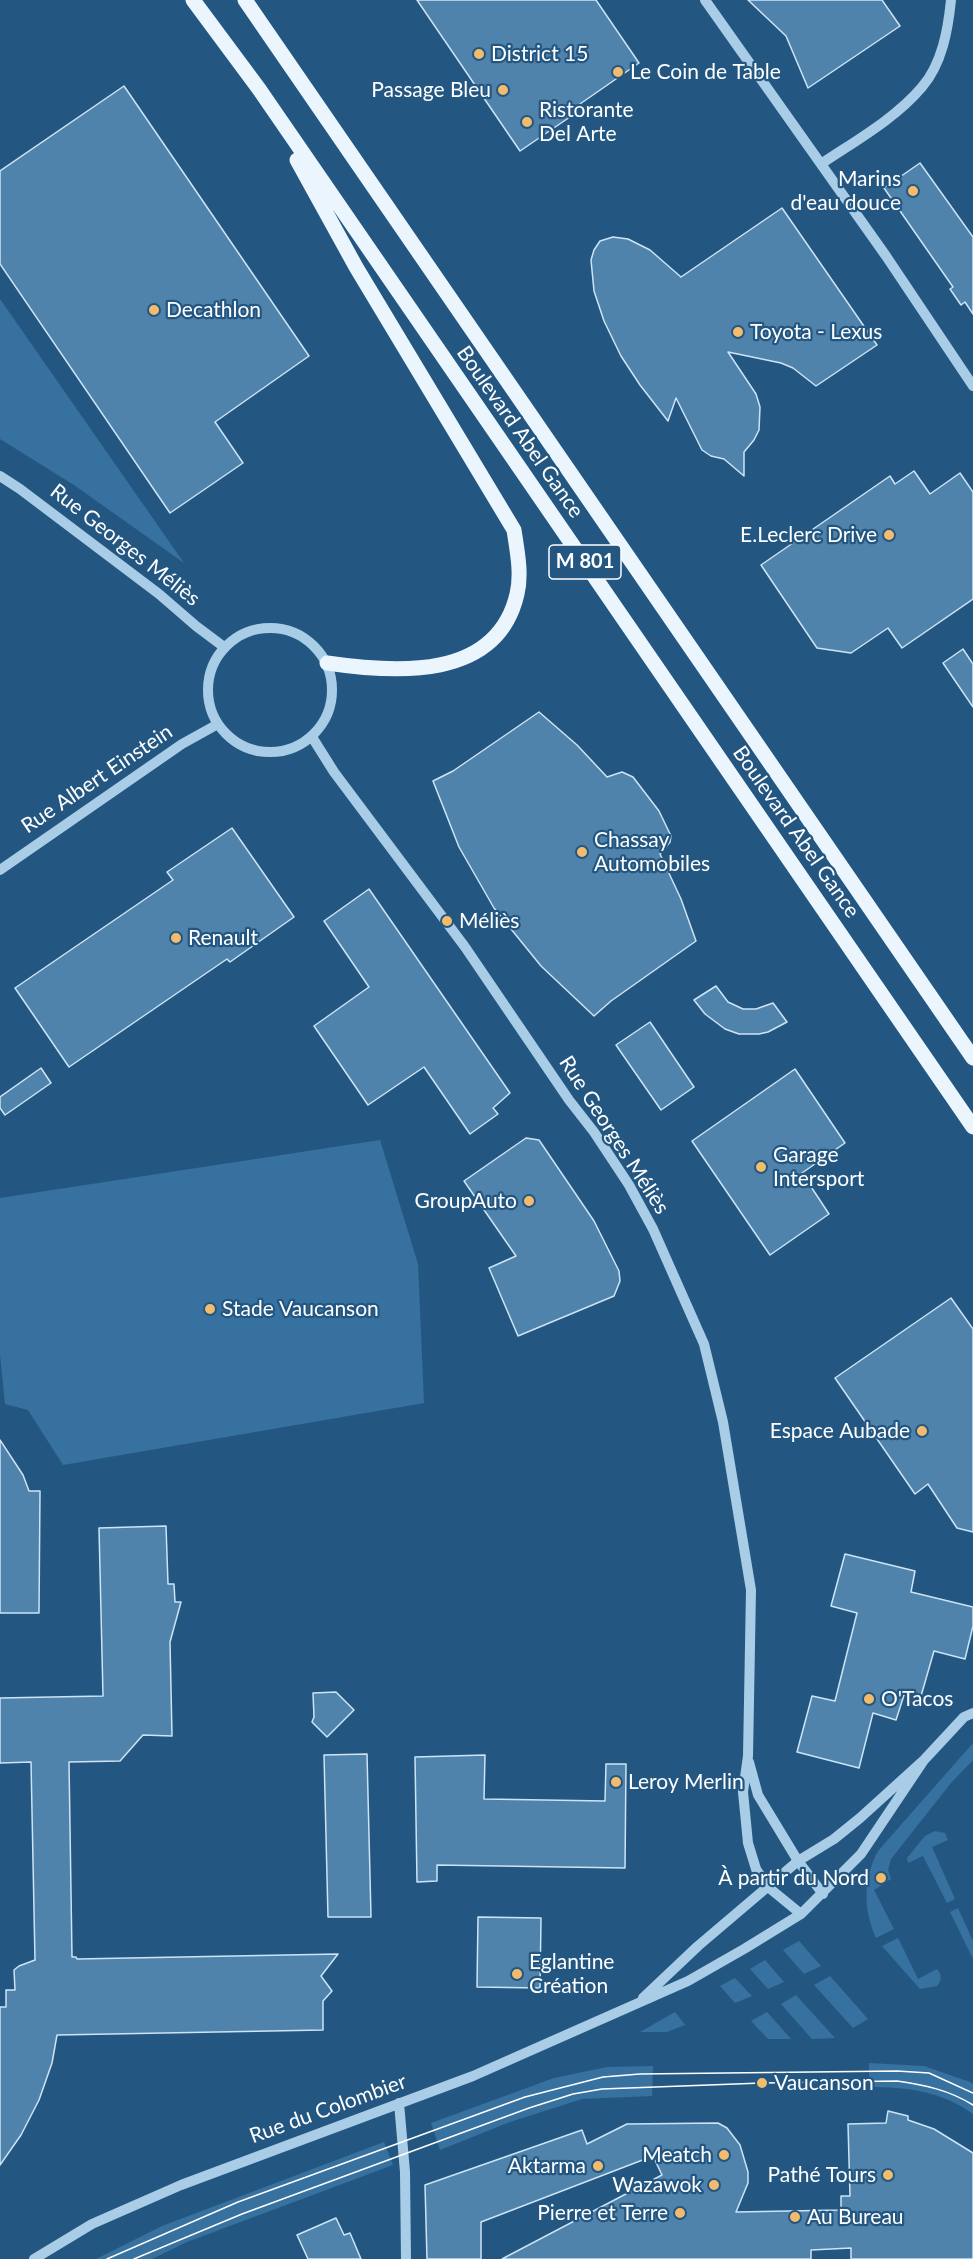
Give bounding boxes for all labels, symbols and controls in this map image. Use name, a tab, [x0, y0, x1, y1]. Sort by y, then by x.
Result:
place label: District 15	[491, 41, 588, 67]
marker: District 15	[472, 47, 486, 61]
place label: Le Coin de Table	[630, 59, 781, 85]
marker: Le Coin de Table	[611, 65, 625, 79]
place label: Passage Bleu	[371, 77, 491, 103]
marker: Passage Bleu	[496, 83, 510, 97]
place label: Ristorante Del Arte	[539, 97, 634, 147]
marker: Ristorante Del Arte	[520, 115, 534, 129]
place label: Marins d'eau douce	[790, 166, 901, 216]
marker: Marins d'eau douce	[906, 184, 920, 198]
place label: Decathlon	[166, 297, 261, 323]
marker: Decathlon	[147, 303, 161, 317]
place label: Toyota - Lexus	[750, 319, 882, 345]
marker: Toyota - Lexus	[731, 325, 745, 339]
street label: Boulevard Abel Gance	[451, 341, 589, 523]
street label: Rue Georges Méliès	[45, 479, 205, 611]
place label: E.Leclerc Drive	[740, 522, 877, 548]
marker: E.Leclerc Drive	[882, 528, 896, 542]
road number: M 801	[549, 545, 621, 579]
street label: Rue Albert Einstein	[17, 719, 177, 839]
street label: Boulevard Abel Gance	[727, 741, 865, 923]
place label: Chassay Automobiles	[594, 827, 710, 877]
marker: Chassay Automobiles	[575, 845, 589, 859]
place label: Méliès	[459, 908, 519, 934]
marker: Méliès	[440, 914, 454, 928]
place label: Renault	[188, 925, 258, 951]
marker: Renault	[169, 931, 183, 945]
street label: Rue Georges Méliès	[554, 1051, 674, 1219]
place label: Garage Intersport	[773, 1142, 864, 1192]
marker: Garage Intersport	[754, 1160, 768, 1174]
place label: GroupAuto	[414, 1188, 517, 1214]
marker: GroupAuto	[522, 1194, 536, 1208]
place label: Stade Vaucanson	[222, 1296, 379, 1322]
marker: Stade Vaucanson	[203, 1302, 217, 1316]
place label: Espace Aubade	[770, 1418, 910, 1444]
marker: Espace Aubade	[915, 1424, 929, 1438]
place label: O'Tacos	[881, 1686, 953, 1712]
marker: O'Tacos	[862, 1692, 876, 1706]
place label: Leroy Merlin	[628, 1769, 744, 1795]
marker: Leroy Merlin	[609, 1775, 623, 1789]
place label: À partir du Nord	[718, 1865, 869, 1891]
marker: À partir du Nord	[874, 1871, 888, 1885]
place label: Eglantine Création	[529, 1949, 614, 1999]
marker: Eglantine Création	[510, 1967, 524, 1981]
street label: Rue du Colombier	[246, 2069, 410, 2149]
place label: Vaucanson	[774, 2070, 874, 2096]
marker: Vaucanson	[755, 2076, 769, 2090]
place label: Meatch	[642, 2142, 712, 2168]
marker: Meatch	[717, 2148, 731, 2162]
place label: Aktarma	[508, 2153, 586, 2179]
marker: Aktarma	[591, 2159, 605, 2173]
place label: Pathé Tours	[768, 2162, 876, 2188]
marker: Pathé Tours	[881, 2168, 895, 2182]
place label: Wazawok	[612, 2172, 702, 2198]
marker: Wazawok	[707, 2178, 721, 2192]
place label: Pierre et Terre	[537, 2200, 668, 2226]
place label: Au Bureau	[807, 2204, 904, 2230]
marker: Pierre et Terre	[673, 2206, 687, 2220]
marker: Au Bureau	[788, 2210, 802, 2224]

